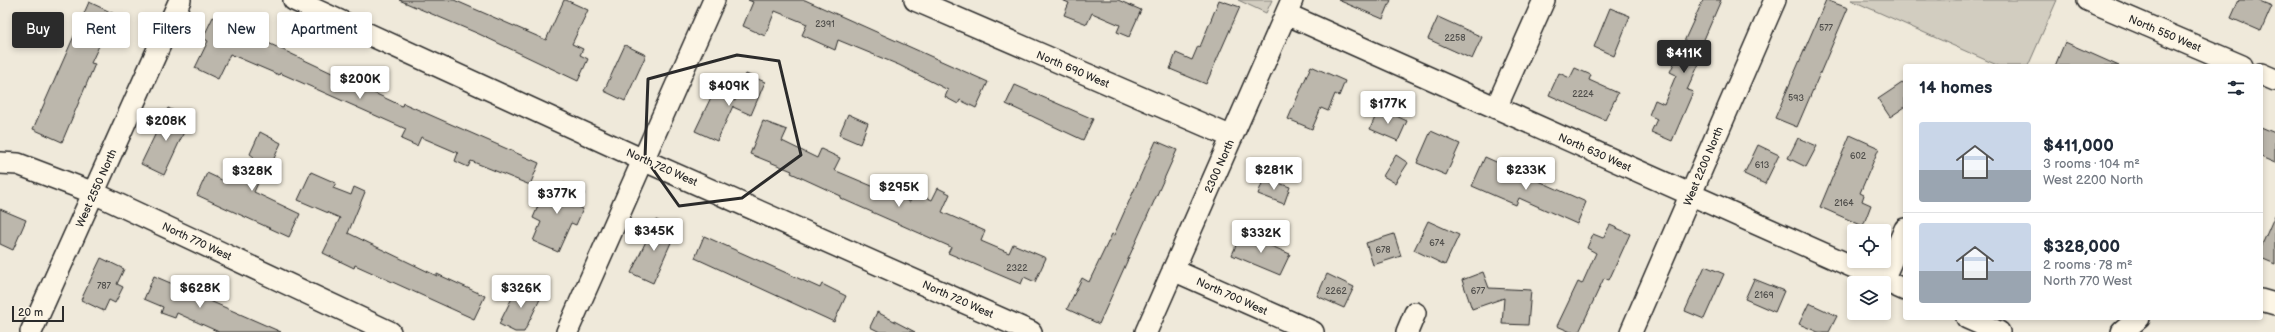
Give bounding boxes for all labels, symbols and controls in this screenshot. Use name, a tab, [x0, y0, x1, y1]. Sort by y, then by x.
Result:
chip: Buy	[12, 12, 64, 48]
chip: Rent	[72, 12, 130, 48]
chip: Filters	[138, 12, 205, 48]
chip: New	[213, 12, 269, 48]
chip: Apartment	[277, 12, 372, 48]
street label: North 550 West	[2127, 12, 2204, 55]
house number: 2391	[815, 19, 835, 30]
house number: 577	[1819, 23, 1834, 34]
house number: 2258	[1444, 33, 1466, 44]
pin: $411K	[1656, 40, 1712, 74]
text: $411K	[1666, 45, 1702, 61]
street label: North 690 West	[1034, 48, 1112, 91]
pin: $200K	[332, 66, 388, 100]
text: $200K	[339, 71, 381, 87]
pin: $409K	[701, 73, 757, 107]
icon: filters	[2225, 77, 2247, 99]
text: $409K	[709, 78, 749, 94]
text: 14 homes	[1919, 78, 1992, 98]
house number: 2224	[1572, 89, 1594, 100]
pin: $177K	[1360, 91, 1416, 125]
house number: 593	[1788, 93, 1804, 104]
text: $177K	[1369, 96, 1407, 112]
pin: $208K	[138, 108, 194, 142]
text: $208K	[146, 113, 186, 129]
street label: West 2200 North	[1681, 125, 1726, 208]
street label: North 630 West	[1556, 131, 1634, 175]
text: $411,000	[2043, 136, 2114, 156]
street label: 2300 North	[1202, 138, 1237, 195]
icon: home	[1951, 138, 1999, 186]
street label: North 720 West	[624, 146, 700, 189]
street label: West 2550 North	[73, 147, 120, 229]
house number: 602	[1850, 151, 1867, 162]
text: 3 rooms · 104 m²	[2043, 156, 2140, 172]
pin: $281K	[1246, 157, 1302, 191]
pin: $233K	[1498, 157, 1554, 191]
pin: $328K	[224, 158, 280, 192]
house number: 613	[1755, 160, 1770, 171]
text: $281K	[1255, 162, 1293, 178]
text: $233K	[1506, 162, 1546, 178]
text: $328K	[232, 163, 272, 179]
text: West 2200 North	[2043, 172, 2143, 188]
pin: $295K	[871, 174, 927, 208]
text: $295K	[879, 179, 919, 195]
pin: $377K	[529, 181, 585, 215]
text: $377K	[537, 186, 577, 202]
house number: 2164	[1834, 198, 1854, 209]
pin: $345K	[626, 218, 682, 252]
street label: North 770 West	[160, 220, 234, 264]
pin: $332K	[1233, 220, 1289, 254]
text: $345K	[634, 223, 674, 239]
map controls	[1847, 224, 1891, 320]
button: locate	[1847, 224, 1891, 268]
text: $332K	[1241, 225, 1281, 241]
text: $328,000	[2043, 237, 2120, 257]
house number: 674	[1429, 238, 1445, 249]
icon: home	[1951, 239, 1999, 287]
house number: 678	[1375, 245, 1391, 256]
text: 2 rooms · 78 m²	[2043, 257, 2133, 273]
house number: 2322	[1006, 263, 1028, 274]
text: North 770 West	[2043, 273, 2132, 289]
pin: $628K	[172, 275, 228, 309]
pin: $326K	[493, 275, 549, 309]
street label: North 700 West	[1194, 275, 1270, 318]
button: layers	[1847, 276, 1891, 320]
street label: North 720 West	[920, 278, 996, 321]
text: $628K	[180, 280, 220, 296]
text: $326K	[501, 280, 541, 296]
house number: 787	[97, 281, 112, 292]
house number: 2262	[1325, 286, 1347, 297]
house number: 677	[1471, 286, 1486, 297]
house number: 2169	[1754, 290, 1774, 301]
scale bar	[12, 304, 64, 323]
text: 20 m	[18, 306, 43, 319]

